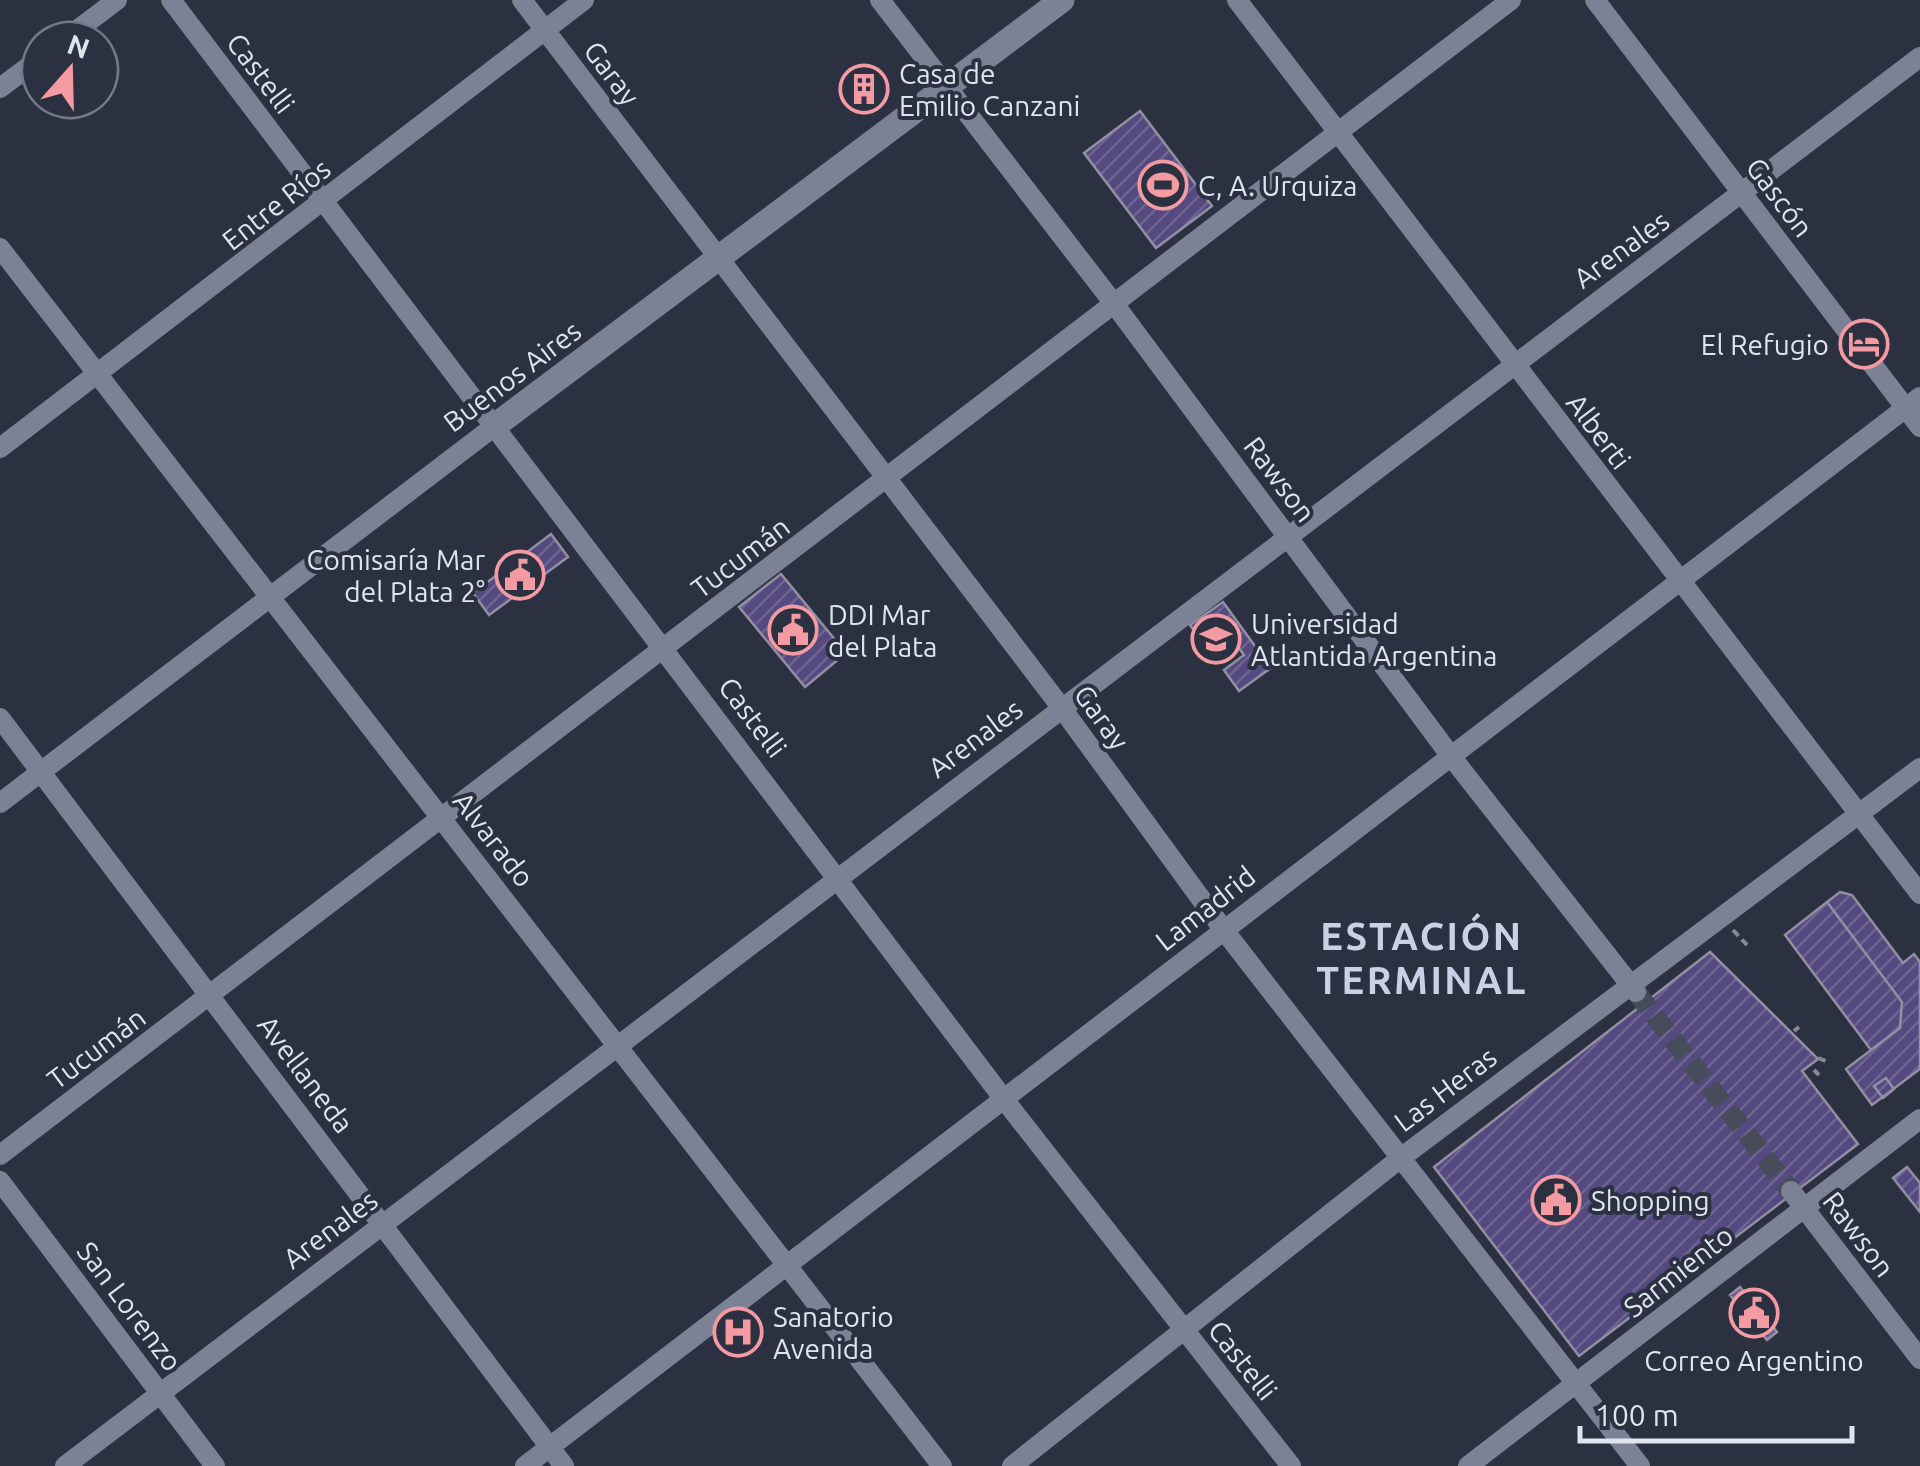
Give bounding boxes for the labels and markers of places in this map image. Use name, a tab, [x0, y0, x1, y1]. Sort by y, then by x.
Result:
place label: Casa de Emilio Canzani	[899, 58, 1080, 121]
building icon: Casa de Emilio Canzani	[838, 63, 890, 115]
sports icon: C, A. Urquiza	[1137, 159, 1189, 211]
place label: C, A. Urquiza	[1198, 170, 1357, 201]
hotel icon: El Refugio	[1838, 318, 1890, 370]
place label: El Refugio	[1701, 329, 1829, 360]
place label: Comisaría Mar del Plata 2°	[306, 544, 485, 607]
public building icon: Comisaría Mar del Plata 2°	[494, 549, 546, 601]
place label: DDI Mar del Plata	[828, 599, 937, 662]
public building icon: DDI Mar del Plata	[767, 604, 819, 656]
place label: Universidad Atlantida Argentina	[1251, 608, 1498, 671]
school or university icon: Universidad Atlantida Argentina	[1190, 613, 1242, 665]
public building icon: Shopping	[1530, 1174, 1582, 1226]
place label: Shopping	[1591, 1185, 1710, 1216]
public building icon: Correo Argentino	[1728, 1287, 1780, 1339]
place label: Sanatorio Avenida	[773, 1301, 894, 1364]
hospital icon: Sanatorio Avenida	[712, 1306, 764, 1358]
place label: Correo Argentino	[1644, 1345, 1864, 1376]

